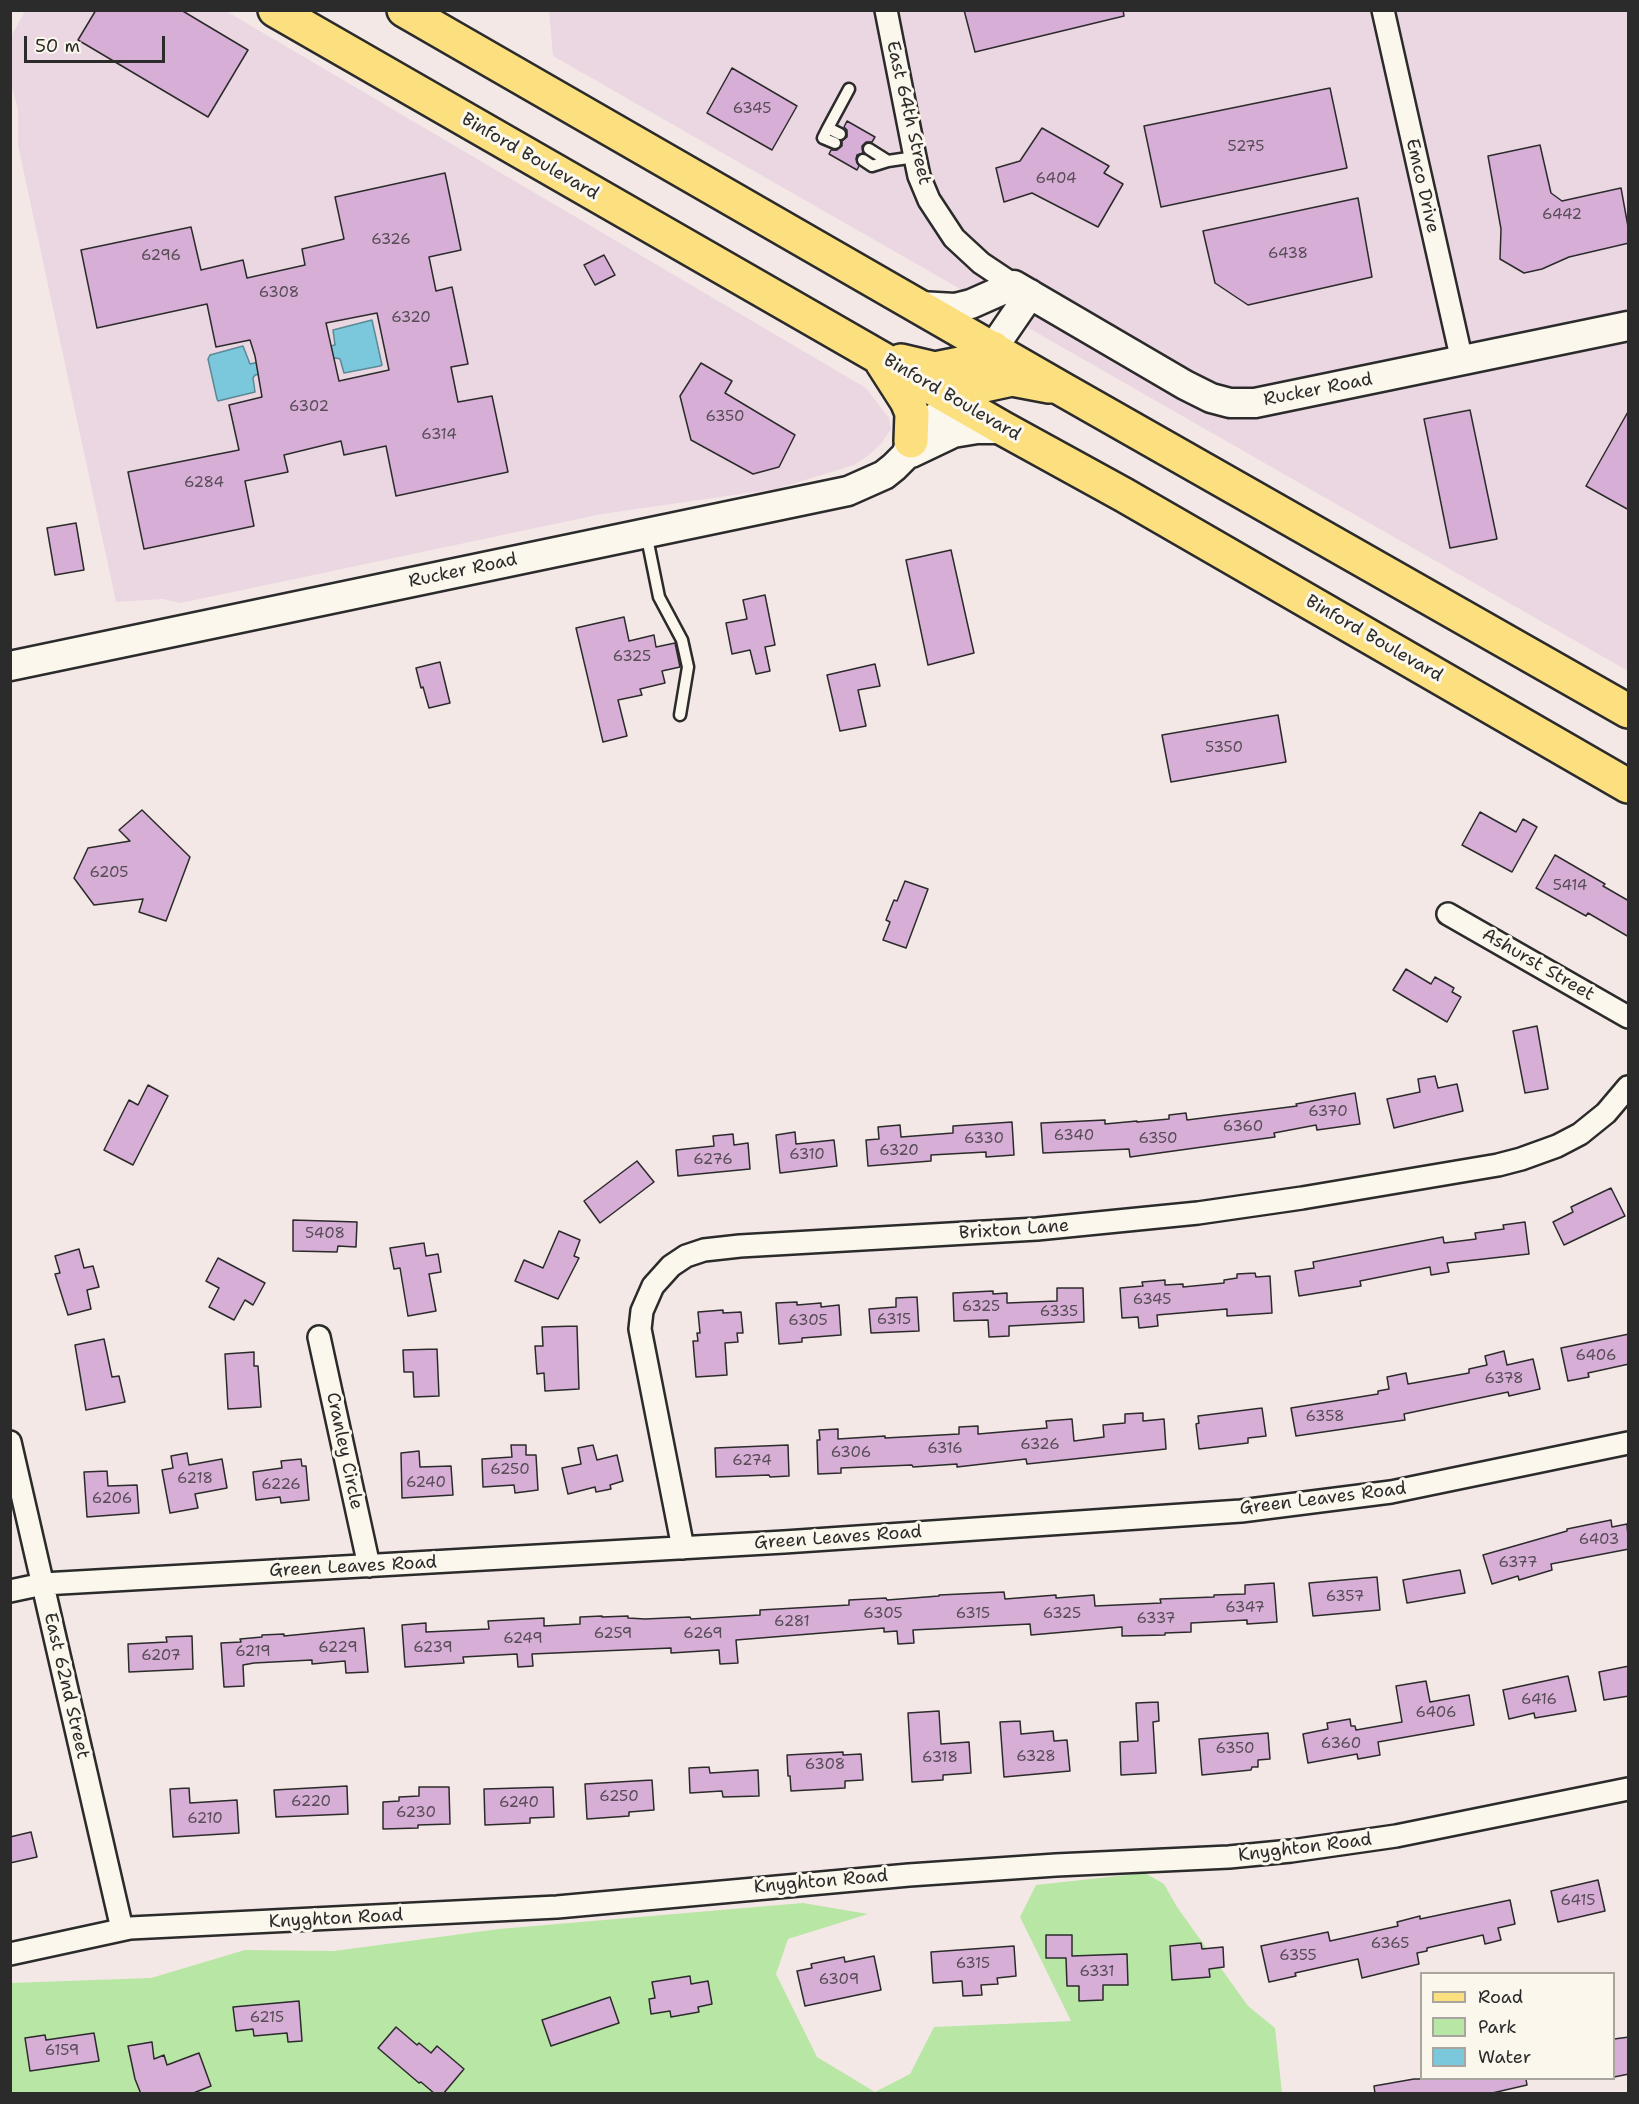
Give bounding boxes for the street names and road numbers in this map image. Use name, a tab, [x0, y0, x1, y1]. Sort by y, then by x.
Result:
street label: East 64th Street	[881, 39, 935, 187]
street label: Binford Boulevard	[458, 109, 602, 205]
street label: Emco Drive	[1401, 137, 1443, 235]
street label: Binford Boulevard	[880, 350, 1024, 446]
street label: Rucker Road	[1262, 369, 1374, 411]
street label: Rucker Road	[407, 549, 519, 593]
street label: Binford Boulevard	[1302, 591, 1446, 687]
street label: Ashurst Street	[1478, 924, 1598, 1006]
street label: Brixton Lane	[958, 1215, 1070, 1245]
street label: Cranley Circle	[321, 1391, 367, 1511]
street label: Green Leaves Road	[1238, 1478, 1408, 1520]
street label: Green Leaves Road	[754, 1521, 922, 1555]
street label: Green Leaves Road	[269, 1552, 437, 1582]
street label: East 62nd Street	[39, 1611, 93, 1761]
street label: Knyghton Road	[1237, 1829, 1373, 1867]
street label: Knyghton Road	[753, 1865, 889, 1899]
street label: Knyghton Road	[268, 1905, 404, 1933]

